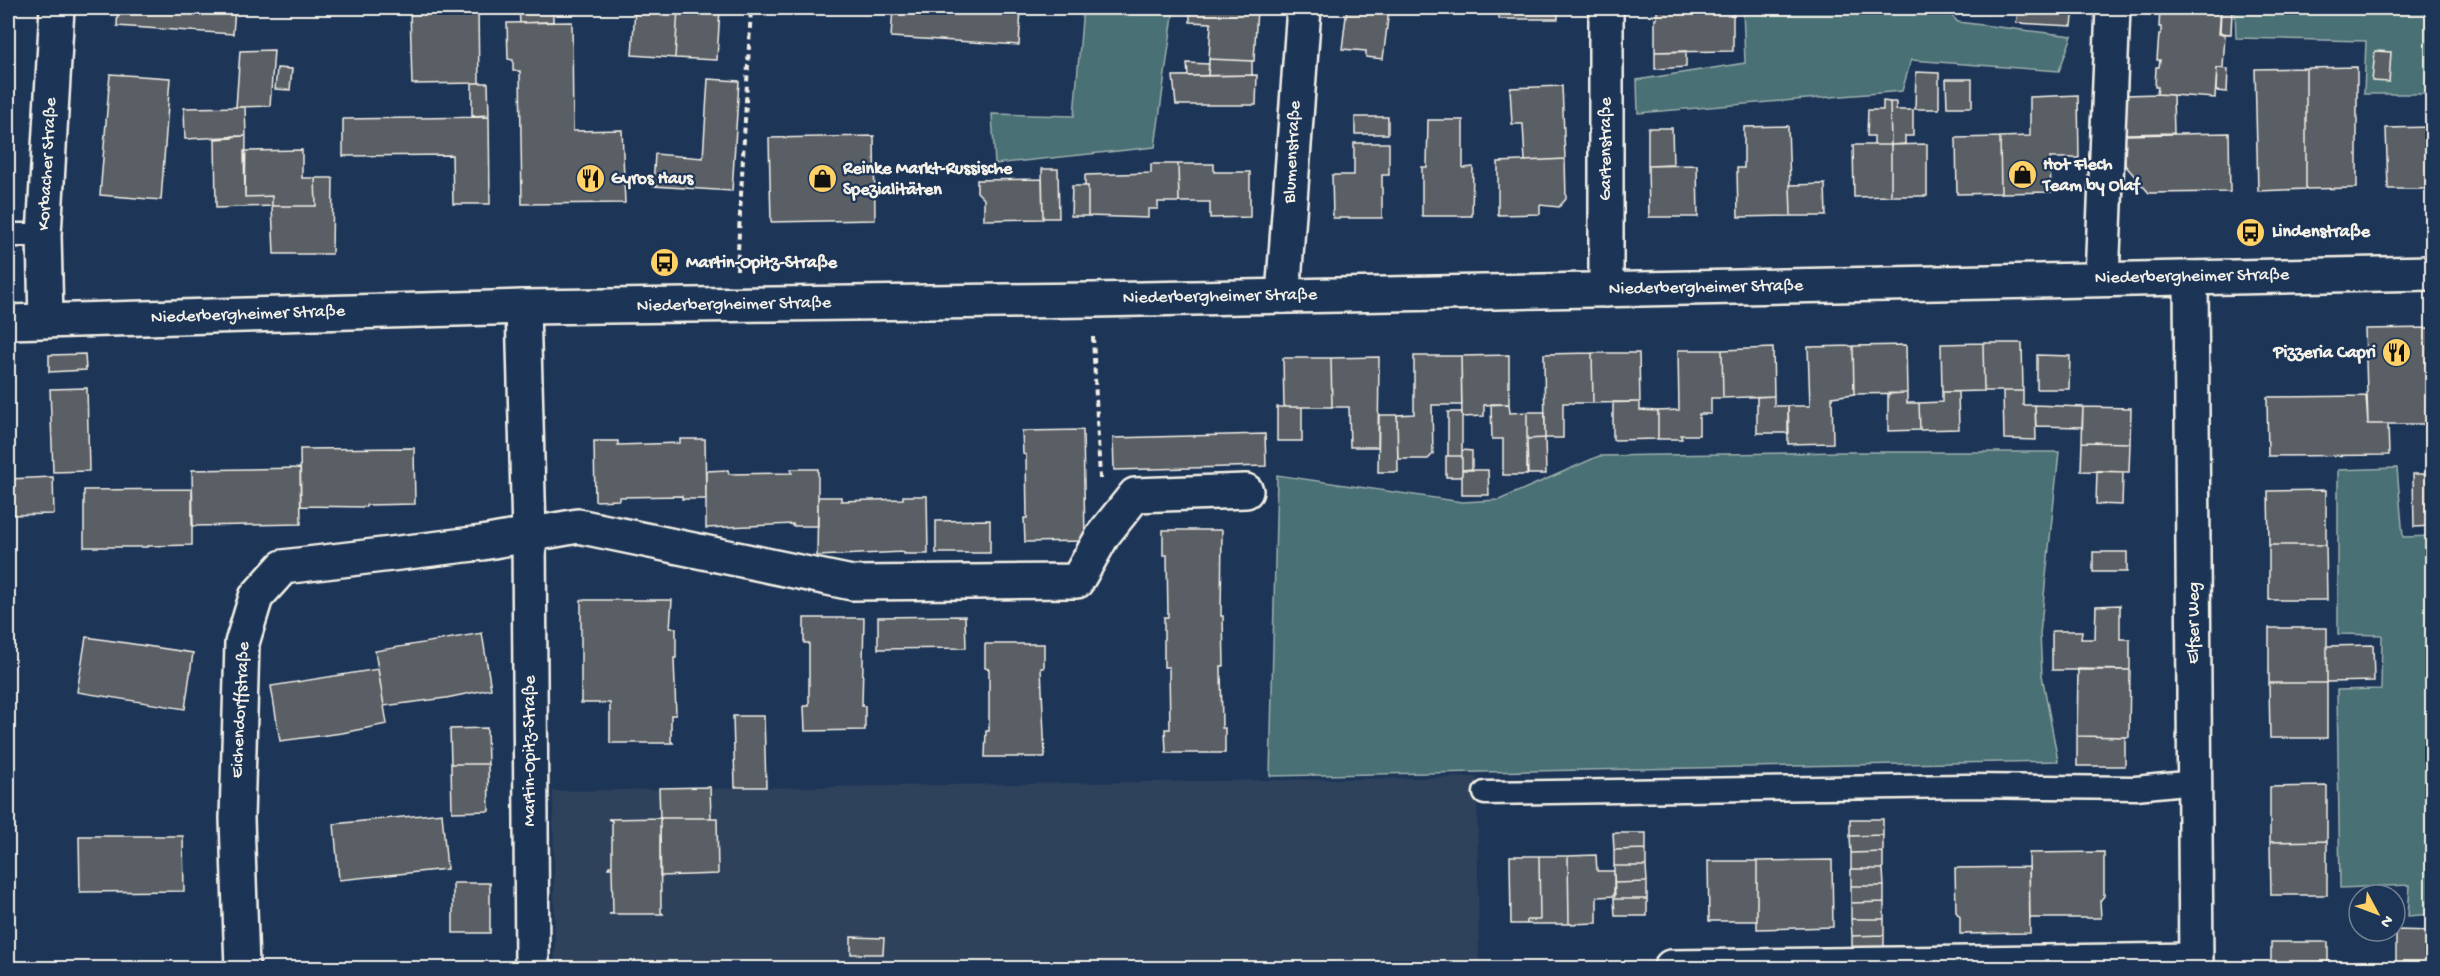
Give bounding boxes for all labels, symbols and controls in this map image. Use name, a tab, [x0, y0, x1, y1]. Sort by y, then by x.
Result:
street label: Korbacher Straße	[34, 96, 62, 231]
street label: Gartenstraße	[1596, 97, 1617, 201]
street label: Blumenstraße	[1280, 99, 1306, 205]
place label: Hot Flech Team by Olaf	[2041, 155, 2141, 197]
place label: Reinke Markt-Russische Spezialitäten	[842, 159, 1013, 201]
shop icon: Hot Flech Team by Olaf	[2006, 159, 2038, 191]
restaurant icon: Gyros Haus	[574, 163, 606, 195]
shop icon: Reinke Markt-Russische Spezialitäten	[806, 163, 838, 195]
place label: Gyros Haus	[611, 169, 695, 190]
bus stop icon: Lindenstraße	[2235, 216, 2267, 248]
place label: Lindenstraße	[2272, 222, 2371, 243]
bus stop icon: Martin-Opitz-Straße	[649, 247, 681, 279]
place label: Martin-Opitz-Straße	[686, 253, 838, 274]
street label: Niederbergheimer Straße	[2095, 265, 2290, 289]
street label: Niederbergheimer Straße	[1609, 276, 1804, 300]
street label: Niederbergheimer Straße	[1123, 285, 1318, 309]
street label: Niederbergheimer Straße	[637, 293, 832, 317]
street label: Niederbergheimer Straße	[150, 301, 346, 329]
restaurant icon: Pizzeria Capri	[2381, 337, 2413, 369]
place label: Pizzeria Capri	[2273, 343, 2376, 364]
street label: Elfser Weg	[2184, 582, 2205, 664]
street label: Eichendorffstraße	[227, 641, 255, 779]
street label: Martin-Opitz-Straße	[520, 675, 541, 827]
north arrow	[2347, 883, 2407, 943]
text: N	[2375, 910, 2396, 931]

